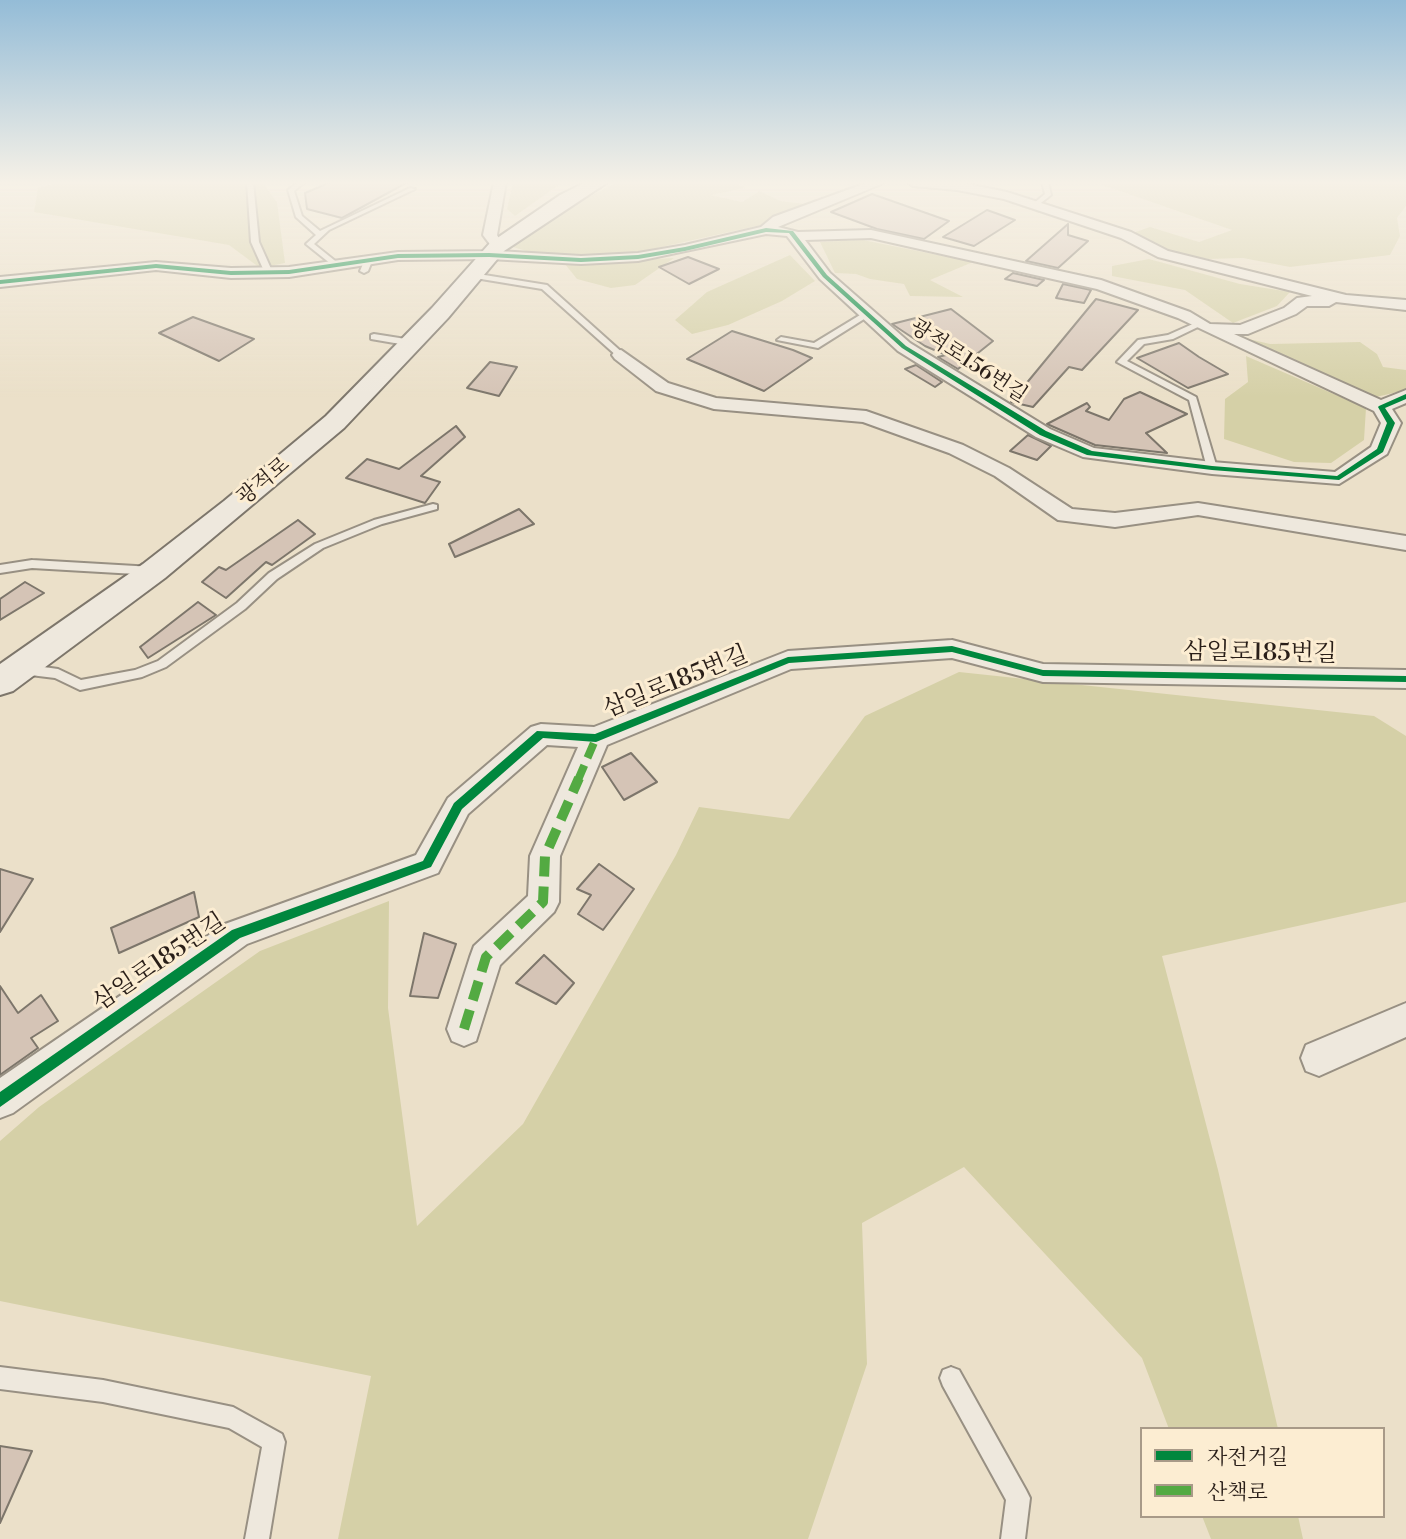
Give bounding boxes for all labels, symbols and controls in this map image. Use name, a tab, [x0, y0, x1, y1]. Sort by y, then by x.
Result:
street label: 광적로156번길	[905, 315, 1031, 409]
street label: 광적로	[233, 453, 295, 511]
street label: 삼일로185번길	[1183, 638, 1337, 670]
street label: 삼일로185번길	[599, 641, 753, 725]
street label: 삼일로185번길	[88, 908, 232, 1018]
legend	[1140, 1427, 1385, 1518]
text: 자전거길	[1207, 1445, 1288, 1471]
text: 산책로	[1207, 1480, 1268, 1506]

